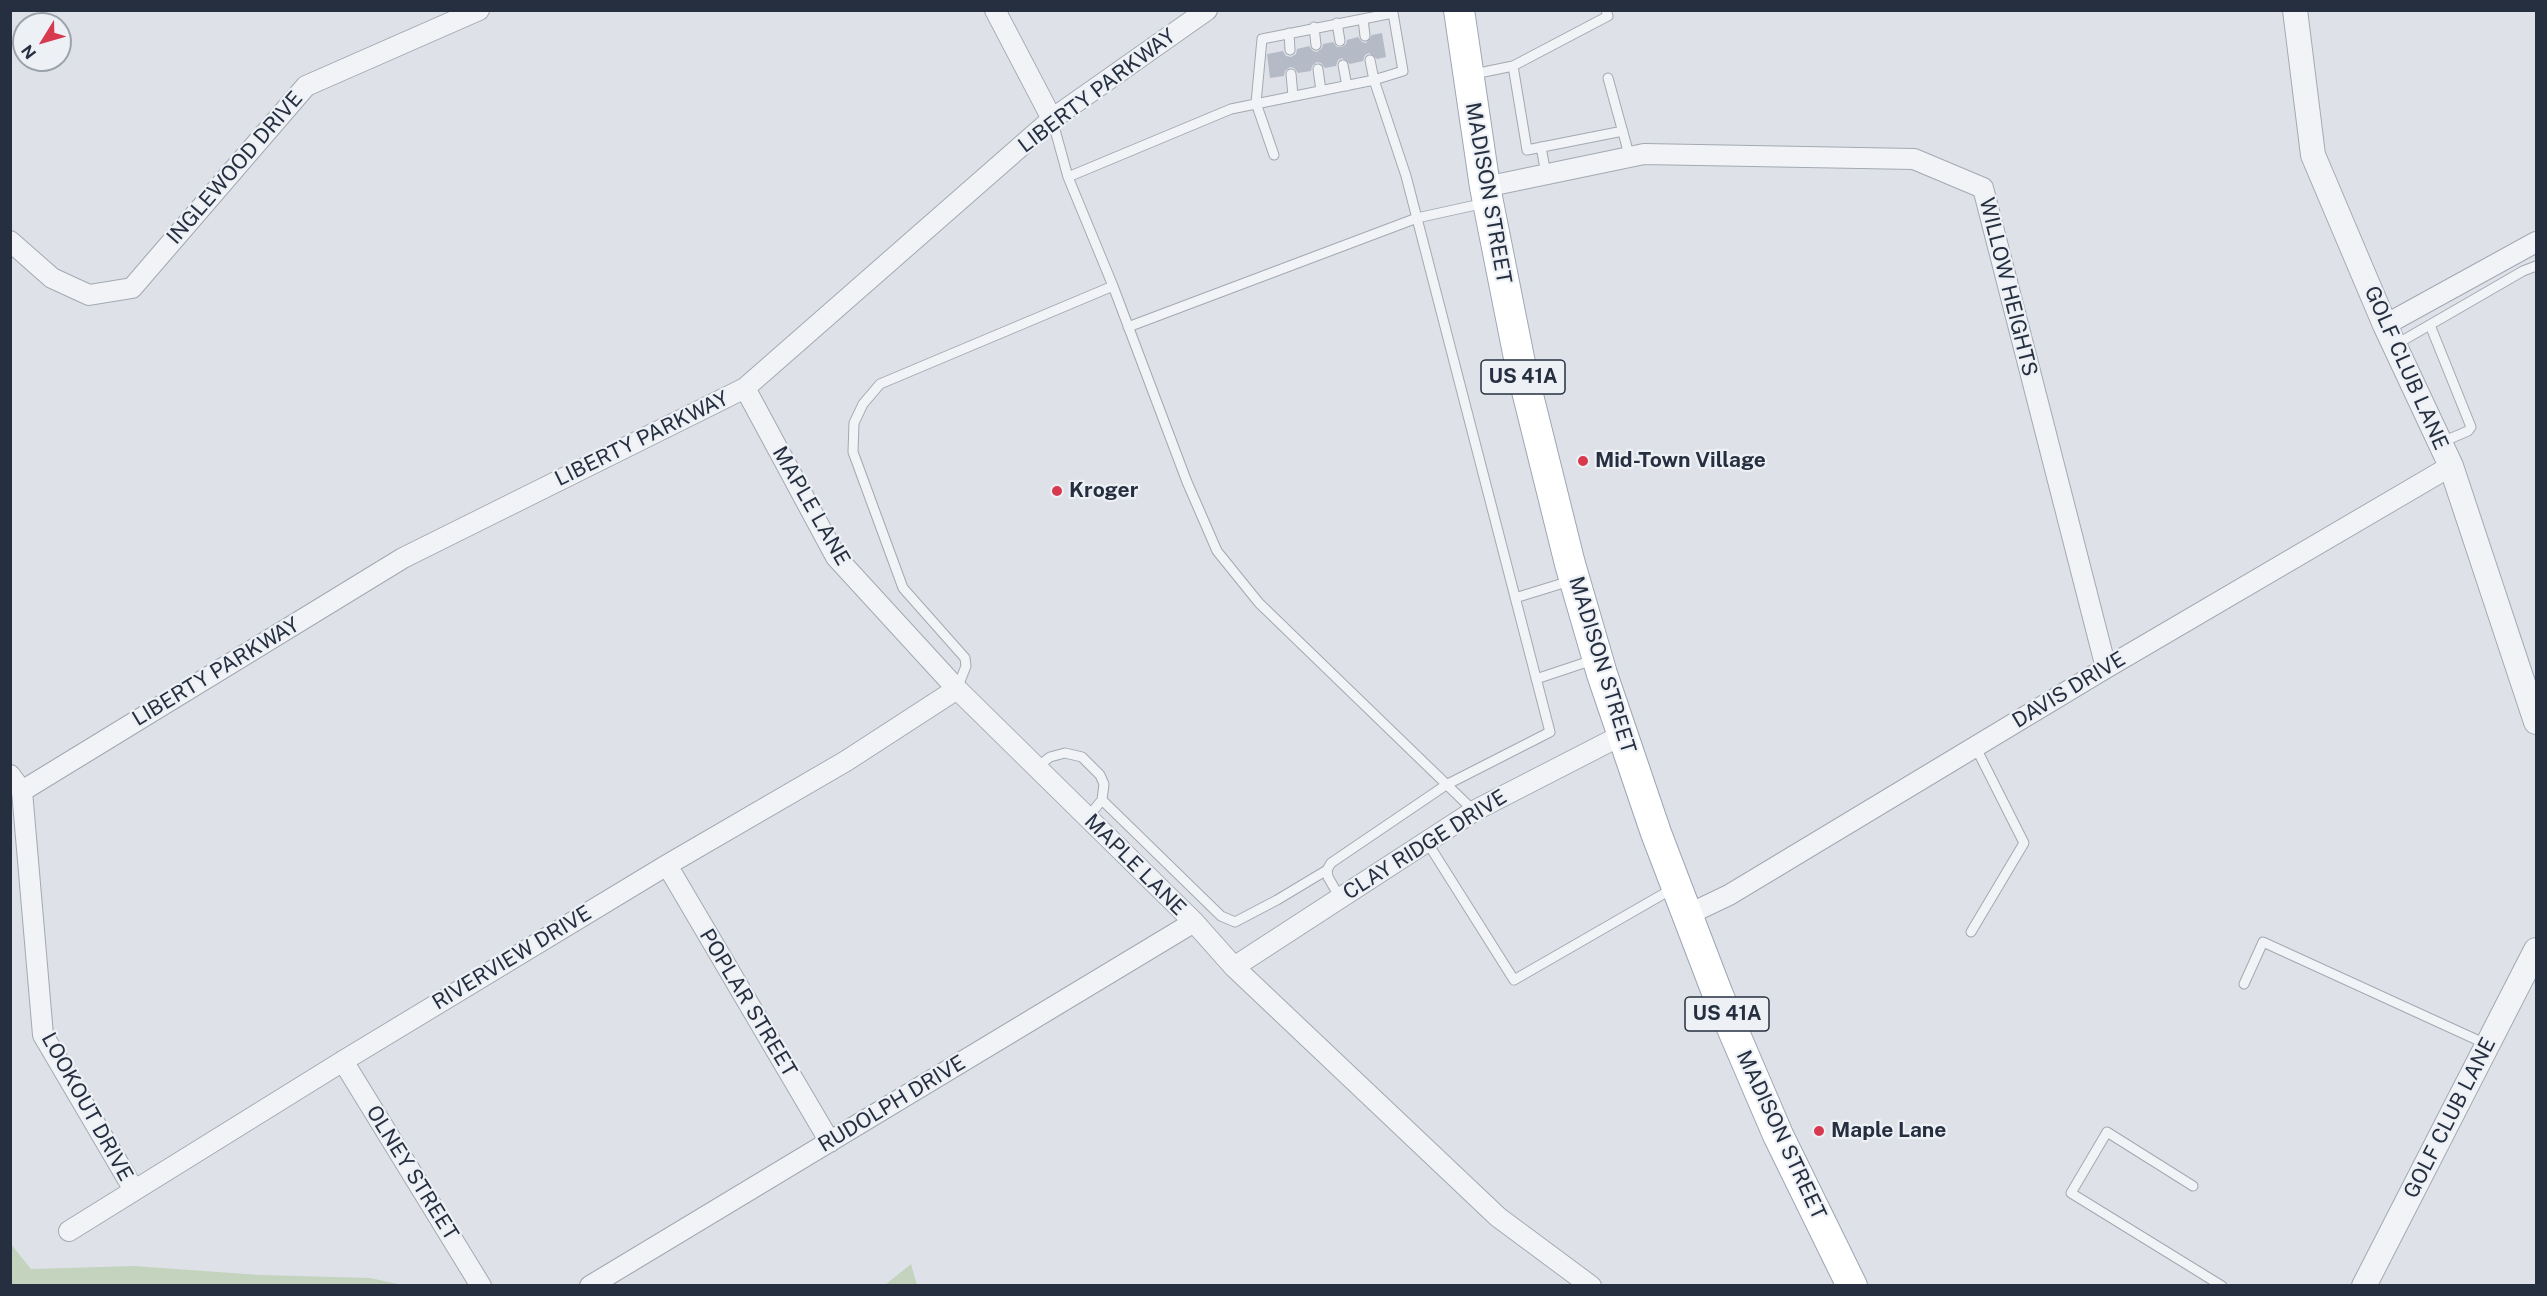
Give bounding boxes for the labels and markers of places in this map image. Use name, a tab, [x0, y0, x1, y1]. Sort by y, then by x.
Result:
place label: Mid-Town Village	[1595, 448, 1766, 474]
marker: Mid-Town Village	[1576, 454, 1590, 468]
place label: Kroger	[1069, 478, 1138, 504]
marker: Kroger	[1050, 484, 1064, 498]
place label: Maple Lane	[1831, 1118, 1946, 1144]
marker: Maple Lane	[1812, 1124, 1826, 1138]

